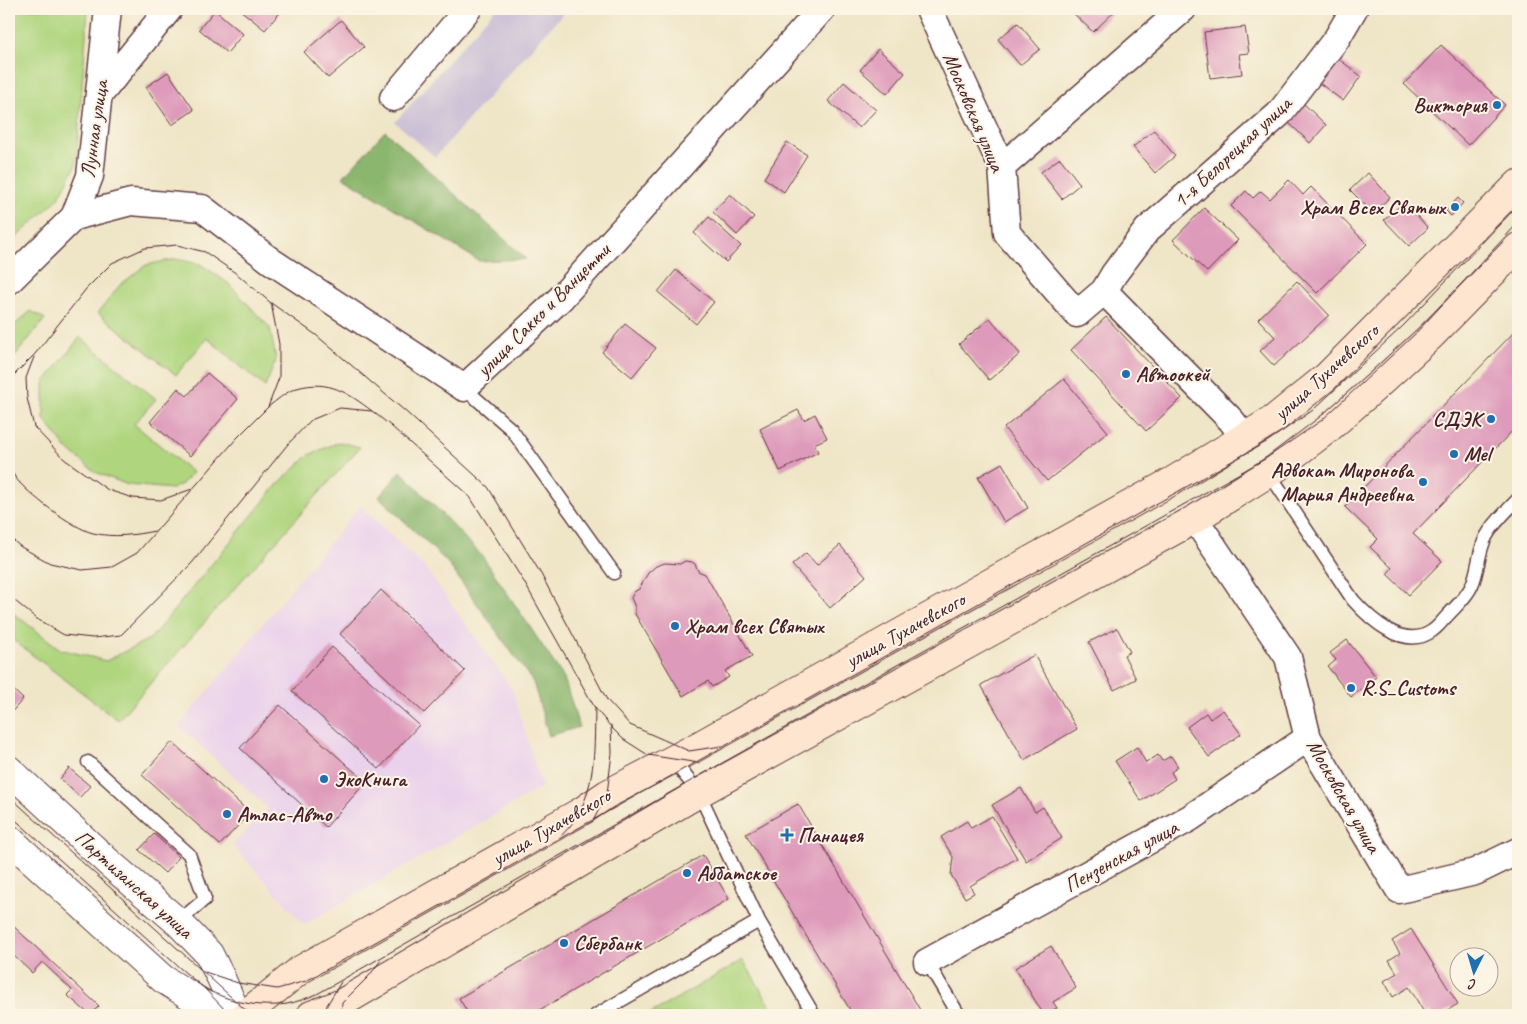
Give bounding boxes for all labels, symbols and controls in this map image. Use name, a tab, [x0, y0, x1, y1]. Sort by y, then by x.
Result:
street label: Московская улица	[937, 48, 1012, 177]
street label: Лунная улица	[74, 76, 114, 179]
street label: 1-я Белорецкая улица	[1167, 89, 1298, 213]
place label: Виктория	[1413, 92, 1488, 118]
marker: Виктория	[1491, 99, 1503, 111]
place label: Храм Всех Святых	[1300, 194, 1447, 220]
marker: Храм Всех Святых	[1449, 201, 1461, 213]
street label: улица Сакко и Ванцетти	[469, 236, 617, 384]
street label: улица Тухачевского	[1267, 316, 1386, 427]
place label: Автоокей	[1136, 361, 1212, 387]
marker: Автоокей	[1120, 368, 1132, 380]
place label: СДЭК	[1433, 406, 1485, 432]
marker: СДЭК	[1485, 413, 1497, 425]
place label: Mel	[1464, 441, 1495, 467]
marker: Mel	[1448, 448, 1460, 460]
place label: Адвокат Миронова Мария Андреевна	[1271, 457, 1415, 507]
marker: Адвокат Миронова Мария Андреевна	[1417, 476, 1429, 488]
street label: улица Тухачевского	[839, 585, 972, 674]
place label: Храм всех Святых	[685, 613, 825, 639]
marker: Храм всех Святых	[669, 620, 681, 632]
place label: R.S_Customs	[1361, 675, 1458, 701]
marker: R.S_Customs	[1345, 682, 1357, 694]
street label: Московская улица	[1301, 734, 1388, 859]
place label: ЭкоКнига	[334, 766, 408, 792]
marker: ЭкоКнига	[318, 773, 330, 785]
street label: улица Тухачевского	[485, 781, 617, 872]
place label: Атлас-Авто	[237, 801, 333, 827]
marker: Атлас-Авто	[221, 808, 233, 820]
street label: Пензенская улица	[1060, 813, 1184, 898]
place label: Панацея	[798, 822, 864, 848]
street label: Партизанская улица	[70, 824, 200, 945]
marker: Панацея	[780, 828, 794, 842]
place label: Аббатское	[697, 860, 778, 886]
marker: Аббатское	[681, 867, 693, 879]
place label: Сбербанк	[574, 930, 643, 956]
marker: Сбербанк	[558, 937, 570, 949]
north arrow	[1450, 946, 1500, 996]
text: С	[1467, 975, 1477, 993]

